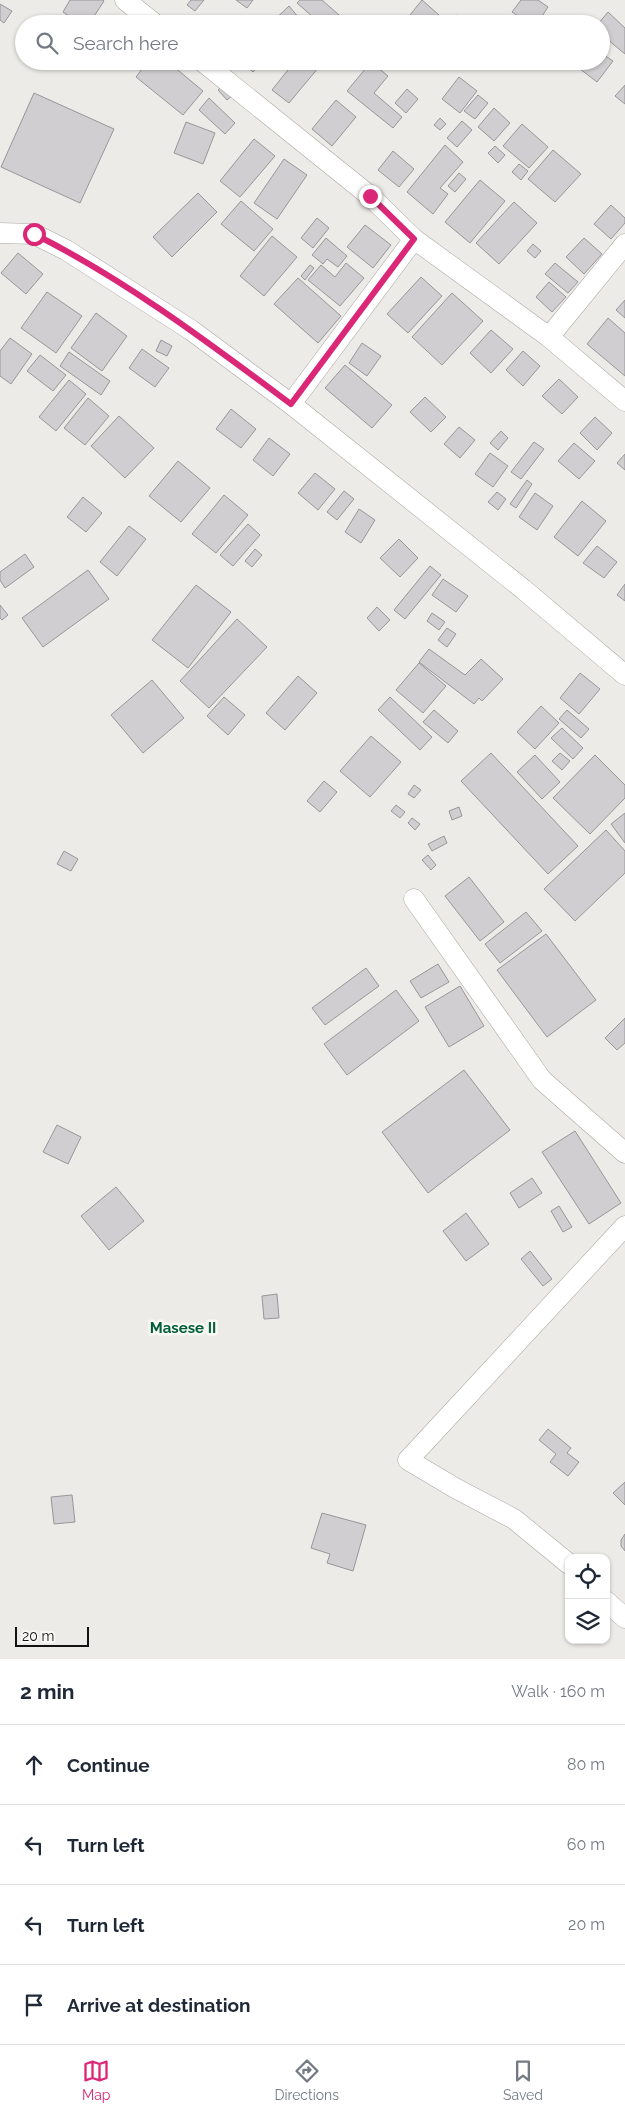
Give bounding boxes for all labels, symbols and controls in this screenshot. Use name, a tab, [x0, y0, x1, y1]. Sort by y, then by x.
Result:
search box	[15, 15, 610, 70]
icon: search	[33, 29, 61, 57]
text: Search here	[73, 32, 179, 54]
route end	[359, 185, 382, 208]
route start	[23, 223, 46, 246]
district label: Masese II	[150, 1319, 216, 1337]
map controls	[565, 1554, 610, 1644]
button: locate	[565, 1554, 610, 1599]
button: layers	[565, 1599, 610, 1644]
scale bar	[15, 1624, 89, 1647]
text: 20 m	[22, 1628, 54, 1644]
text: 2 min	[20, 1679, 74, 1704]
text: Walk · 160 m	[511, 1682, 605, 1701]
icon: ahead	[20, 1751, 48, 1779]
text: Continue	[67, 1754, 150, 1776]
text: 80 m	[567, 1755, 605, 1774]
icon: left	[20, 1831, 48, 1859]
text: Turn left	[67, 1834, 144, 1856]
text: 60 m	[567, 1835, 605, 1854]
icon: left	[20, 1911, 48, 1939]
text: Turn left	[67, 1914, 144, 1936]
text: 20 m	[568, 1915, 605, 1934]
icon: arrive	[20, 1991, 48, 2019]
text: Arrive at destination	[67, 1994, 251, 2016]
tab: Map	[82, 2057, 110, 2103]
tab: Directions	[274, 2057, 339, 2103]
tab: Saved	[503, 2057, 543, 2103]

